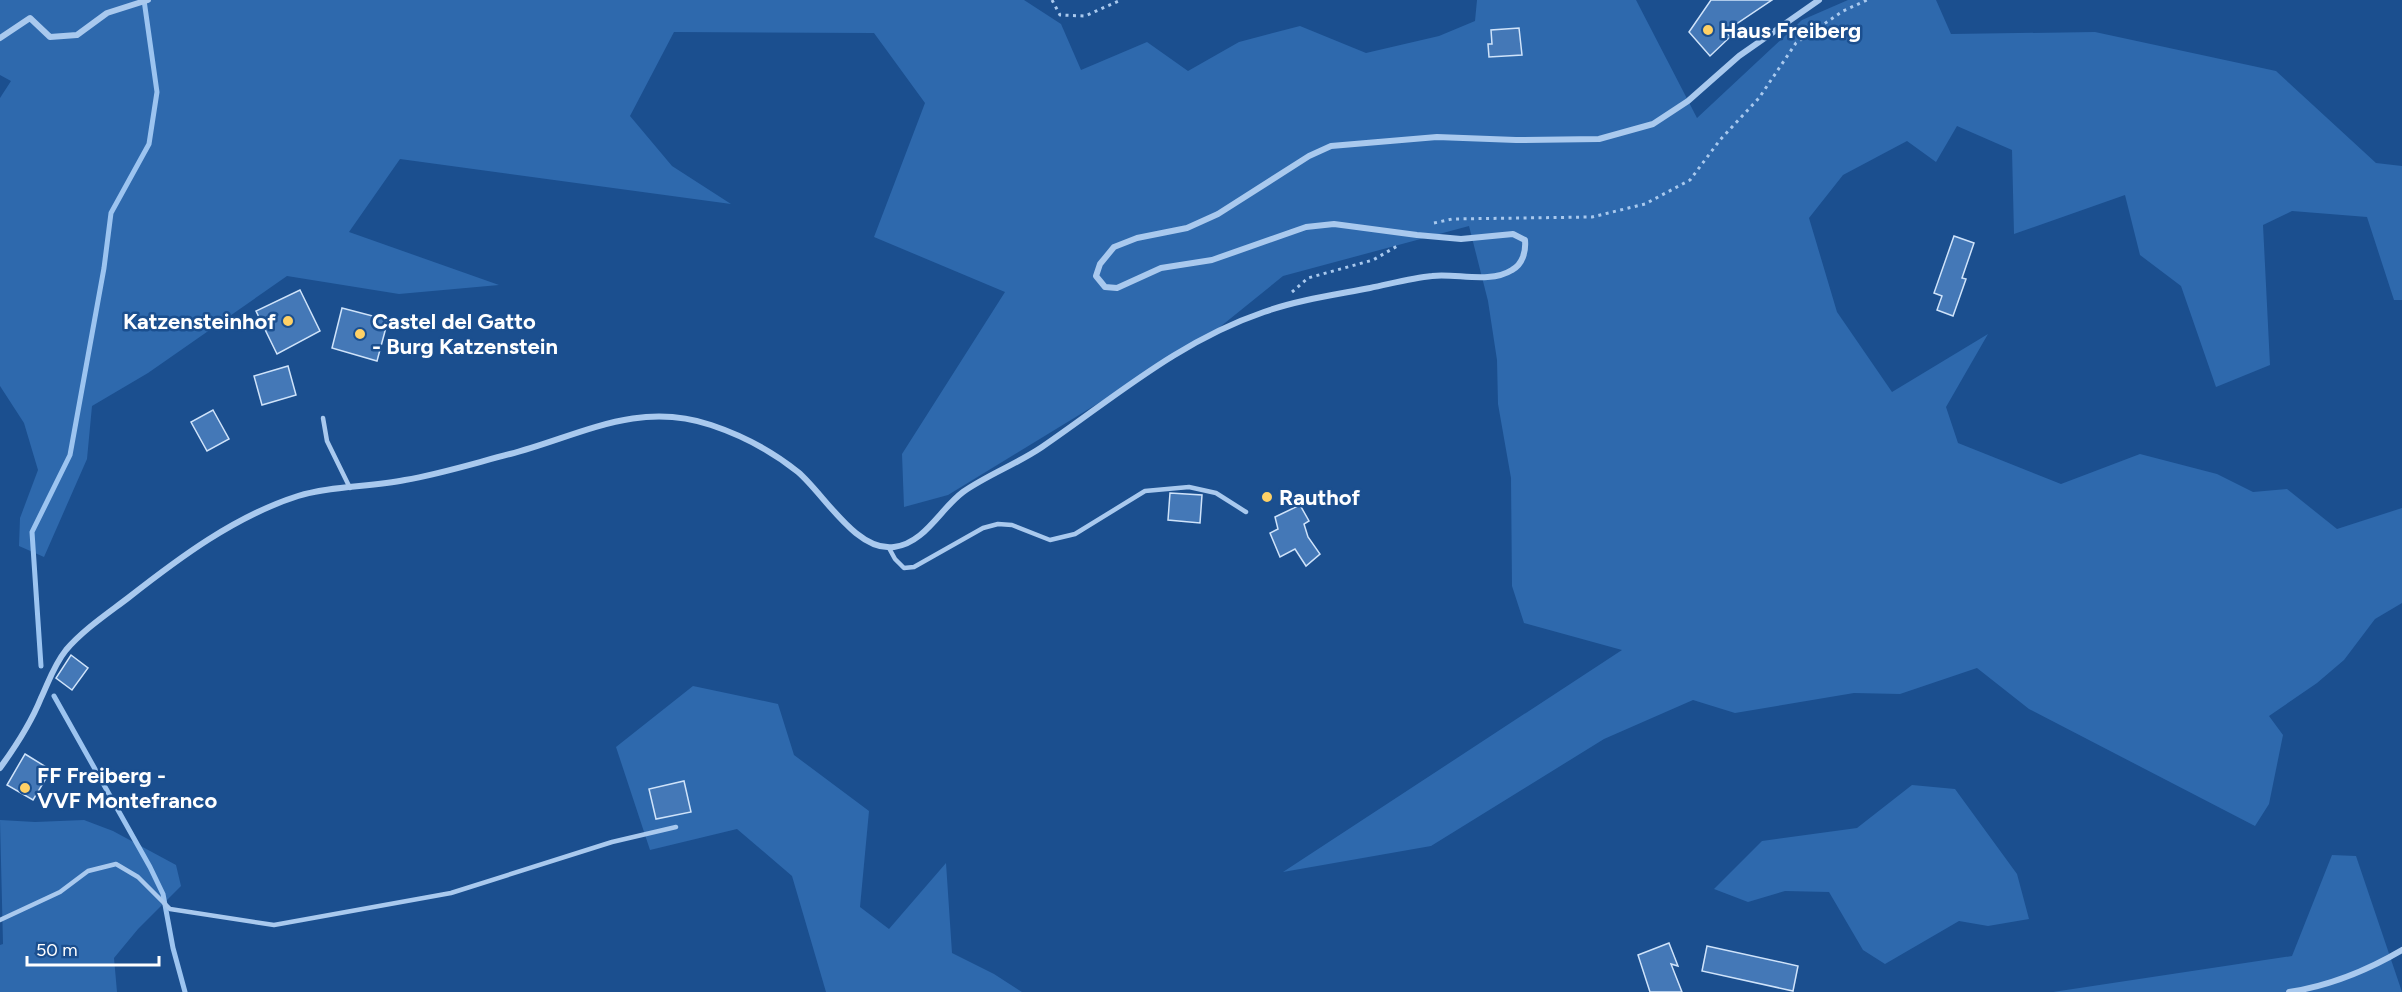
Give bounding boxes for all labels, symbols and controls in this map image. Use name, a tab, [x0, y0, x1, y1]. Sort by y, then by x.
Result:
place label: Haus Freiberg	[1720, 17, 1861, 44]
marker: Haus Freiberg	[1701, 23, 1715, 37]
place label: Katzensteinhof	[123, 308, 276, 335]
place label: Castel del Gatto - Burg Katzenstein	[372, 308, 558, 360]
marker: Katzensteinhof	[281, 314, 295, 328]
marker: Castel del Gatto - Burg Katzenstein	[353, 327, 367, 341]
place label: Rauthof	[1279, 484, 1361, 511]
marker: Rauthof	[1260, 490, 1274, 504]
place label: FF Freiberg - VVF Montefranco	[37, 762, 217, 814]
marker: FF Freiberg - VVF Montefranco	[18, 781, 32, 795]
scale bar	[27, 929, 159, 967]
text: 50 m	[36, 939, 78, 961]

